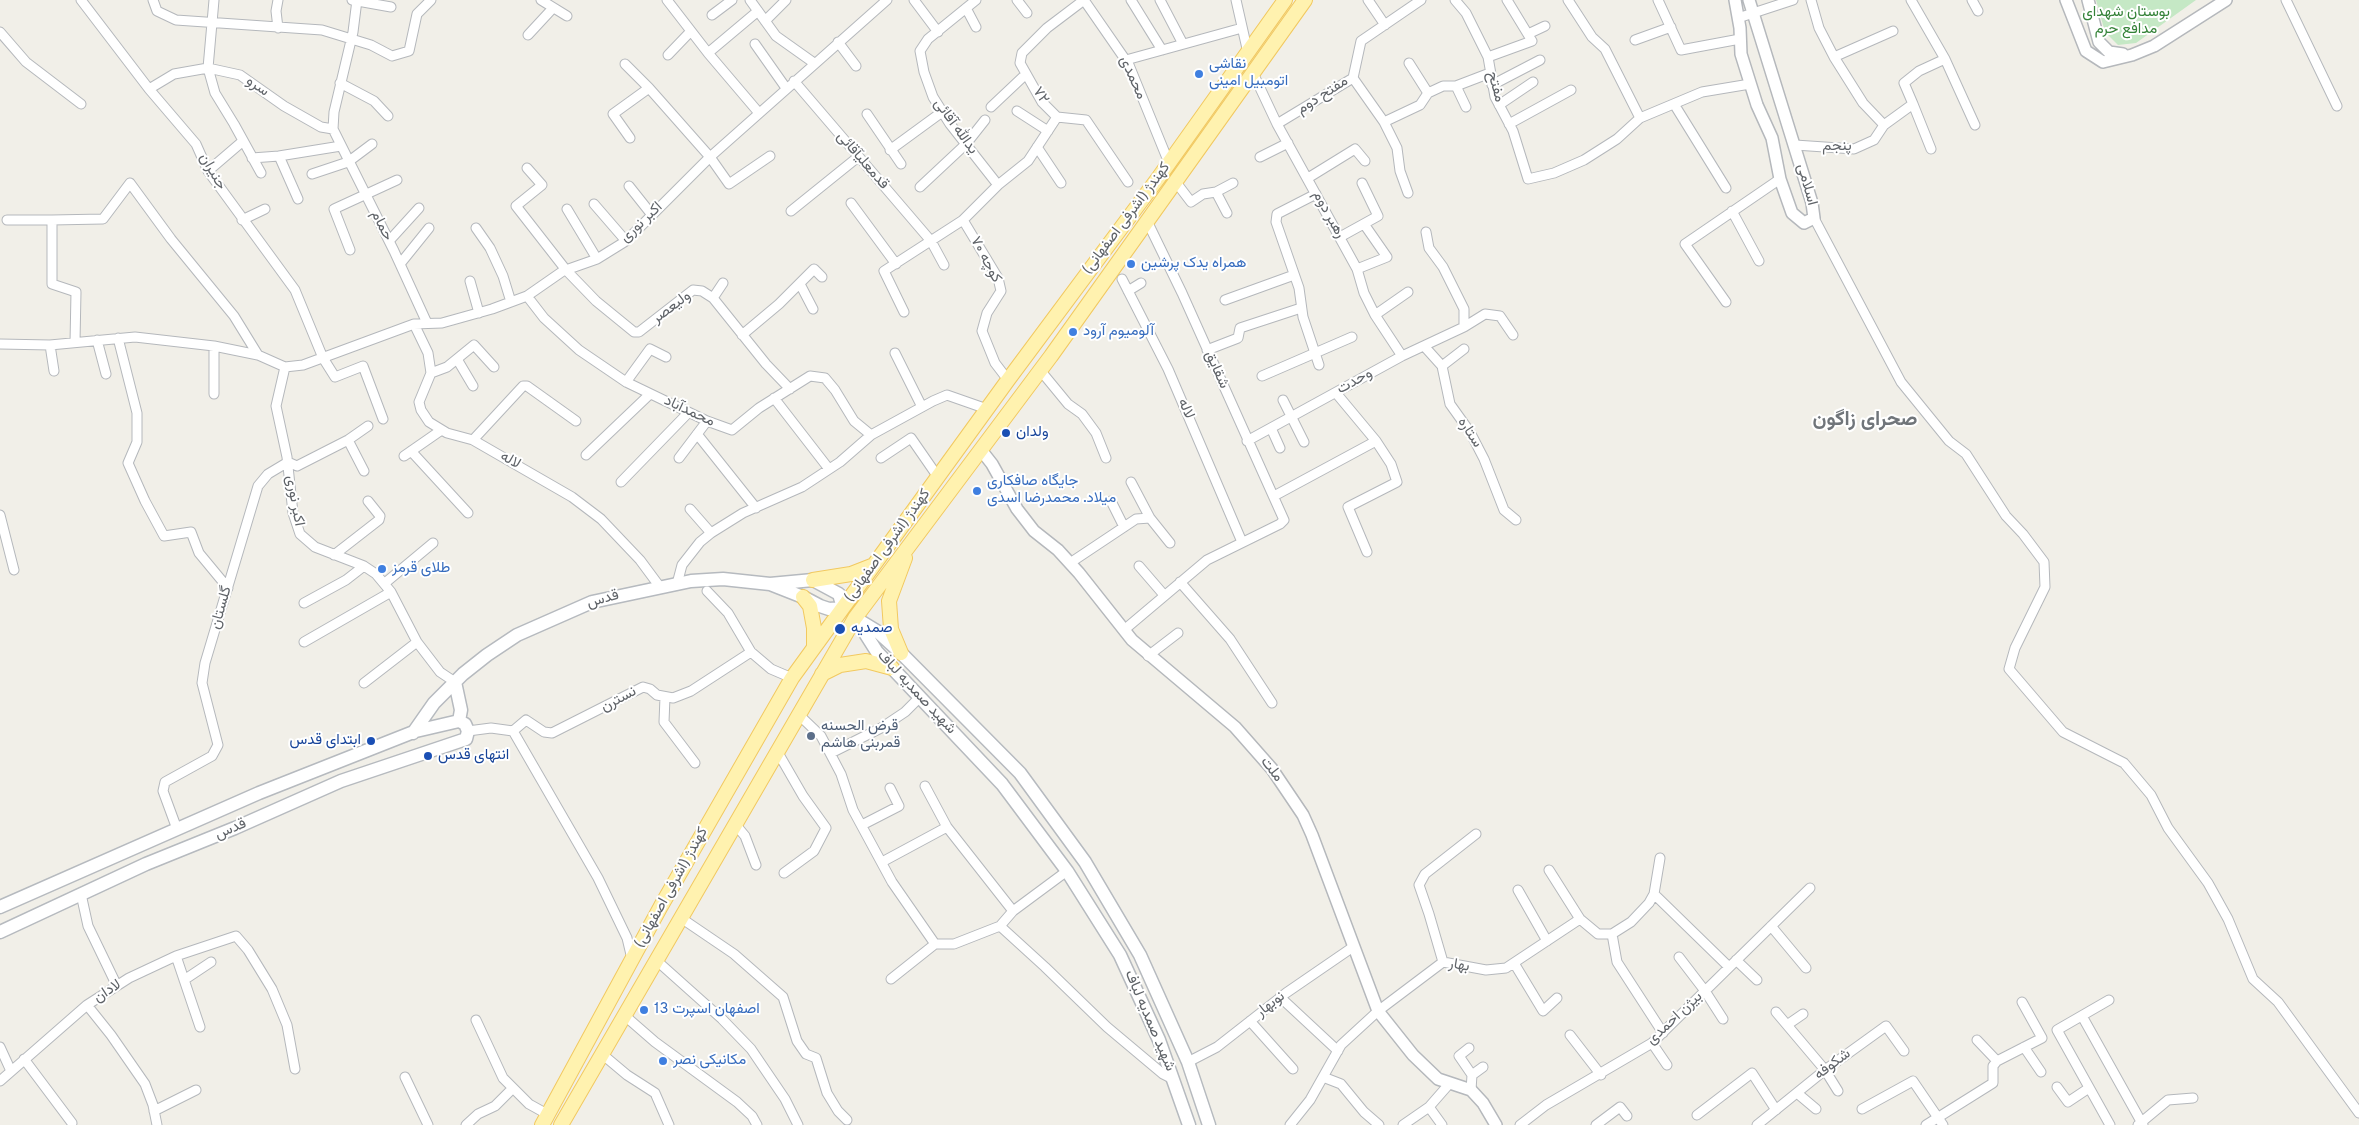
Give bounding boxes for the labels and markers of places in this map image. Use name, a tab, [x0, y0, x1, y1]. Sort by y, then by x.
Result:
place label: نقاشی اتومبیل امینی	[1209, 56, 1288, 91]
marker: نقاشی اتومبیل امینی	[1193, 68, 1205, 80]
place label: همراه یدک پرشین	[1141, 255, 1246, 273]
marker: همراه یدک پرشین	[1125, 258, 1137, 270]
place label: آلومیوم آرود	[1083, 323, 1154, 341]
marker: آلومیوم آرود	[1067, 326, 1079, 338]
place label: ولدان	[1016, 424, 1049, 442]
marker: ولدان	[1000, 427, 1012, 439]
place label: جایگاه صافکاری میلاد. محمدرضا اسدی	[987, 473, 1116, 508]
marker: جایگاه صافکاری میلاد. محمدرضا اسدی	[971, 485, 983, 497]
place label: طلای قرمز	[392, 560, 450, 578]
marker: طلای قرمز	[376, 563, 388, 575]
place label: صمدیه	[851, 620, 893, 638]
marker: صمدیه	[833, 622, 847, 636]
place label: قرض الحسنه قمربنی هاشم	[821, 718, 900, 753]
marker: قرض الحسنه قمربنی هاشم	[805, 730, 817, 742]
place label: ابتدای قدس	[290, 732, 361, 750]
marker: ابتدای قدس	[365, 735, 377, 747]
place label: انتهای قدس	[438, 747, 509, 765]
marker: انتهای قدس	[422, 750, 434, 762]
place label: اصفهان اسپرت 13	[654, 1001, 760, 1019]
marker: اصفهان اسپرت 13	[638, 1004, 650, 1016]
place label: مکانیکی نصر	[673, 1052, 746, 1070]
marker: مکانیکی نصر	[657, 1055, 669, 1067]

